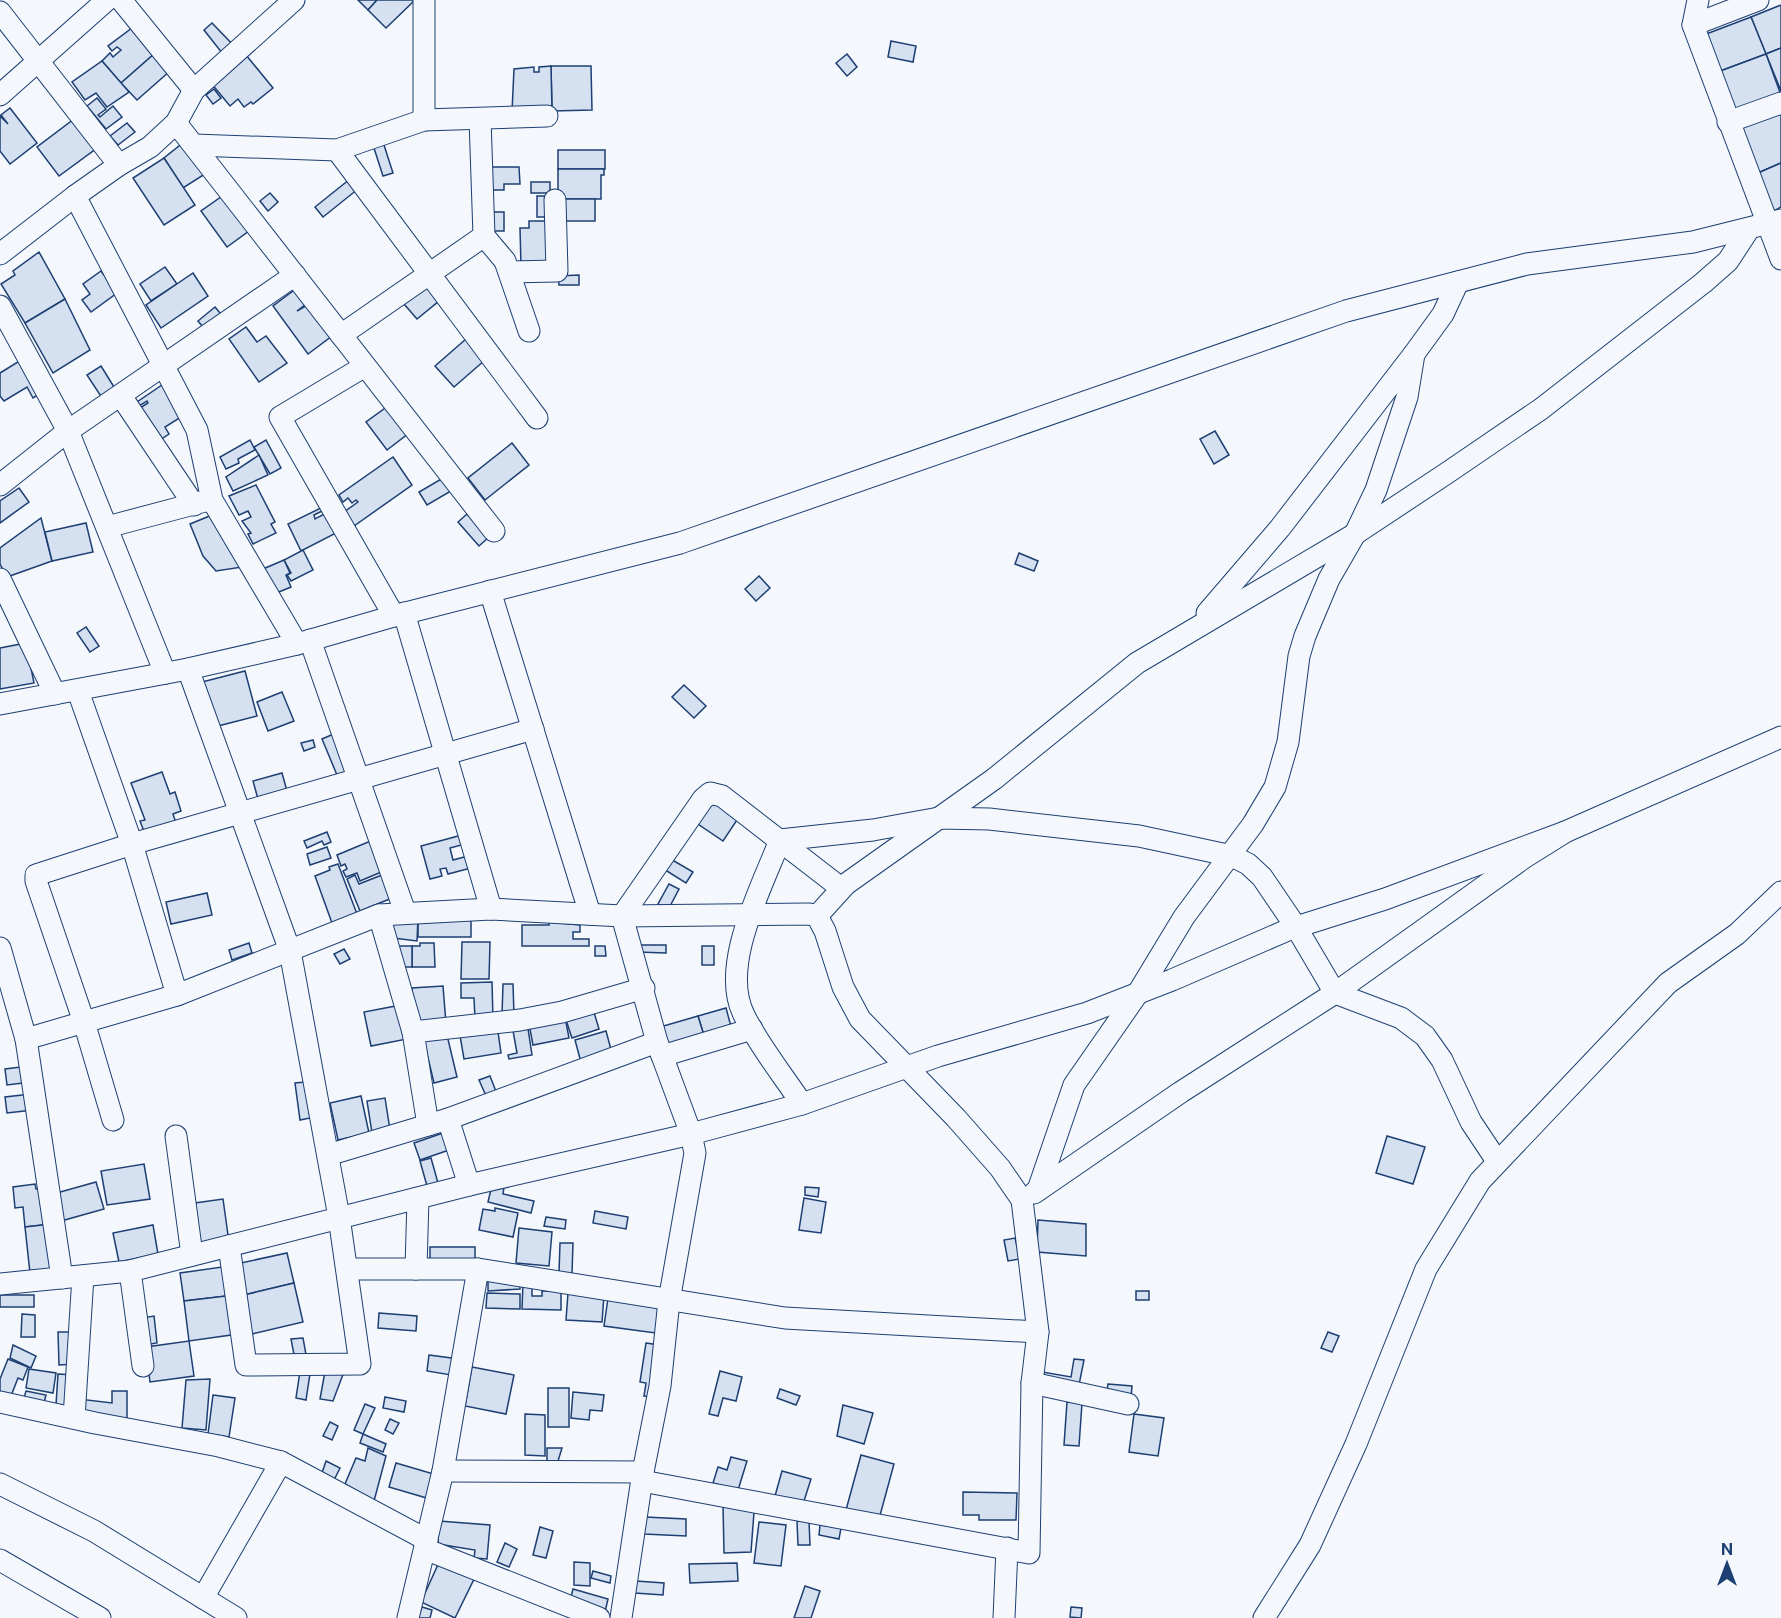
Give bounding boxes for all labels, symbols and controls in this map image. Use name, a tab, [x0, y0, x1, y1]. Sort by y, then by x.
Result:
north arrow	[1697, 1534, 1757, 1594]
text: N	[1721, 1540, 1733, 1559]

